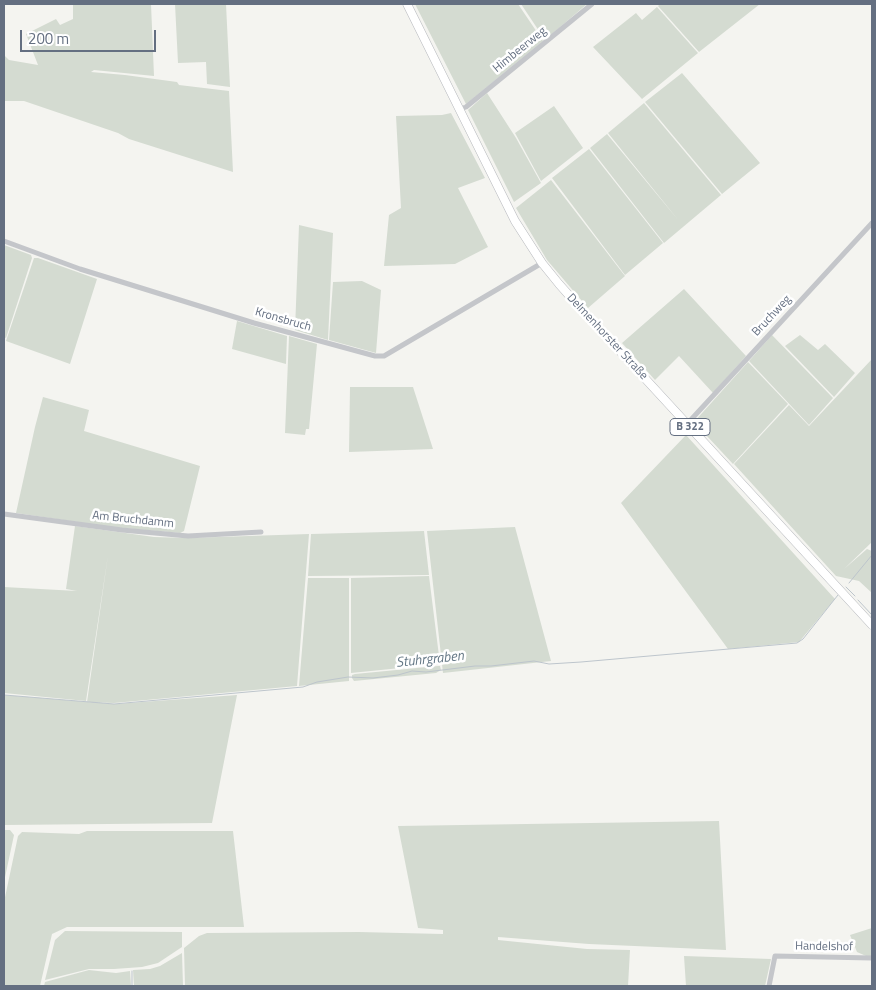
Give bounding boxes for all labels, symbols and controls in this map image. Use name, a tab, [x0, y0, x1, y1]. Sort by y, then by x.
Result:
scale bar	[22, 20, 159, 52]
street label: Himbeerweg	[490, 24, 550, 76]
text: 200 m	[28, 27, 69, 50]
street label: Delmenhorster Straße	[563, 291, 651, 383]
street label: Bruchweg	[749, 292, 795, 340]
street label: Kronsbruch	[253, 305, 313, 335]
road number: B 322	[670, 418, 710, 436]
street label: Am Bruchdamm	[92, 509, 174, 531]
water label: Stuhrgraben	[395, 648, 465, 672]
street label: Handelshof	[795, 939, 853, 955]

